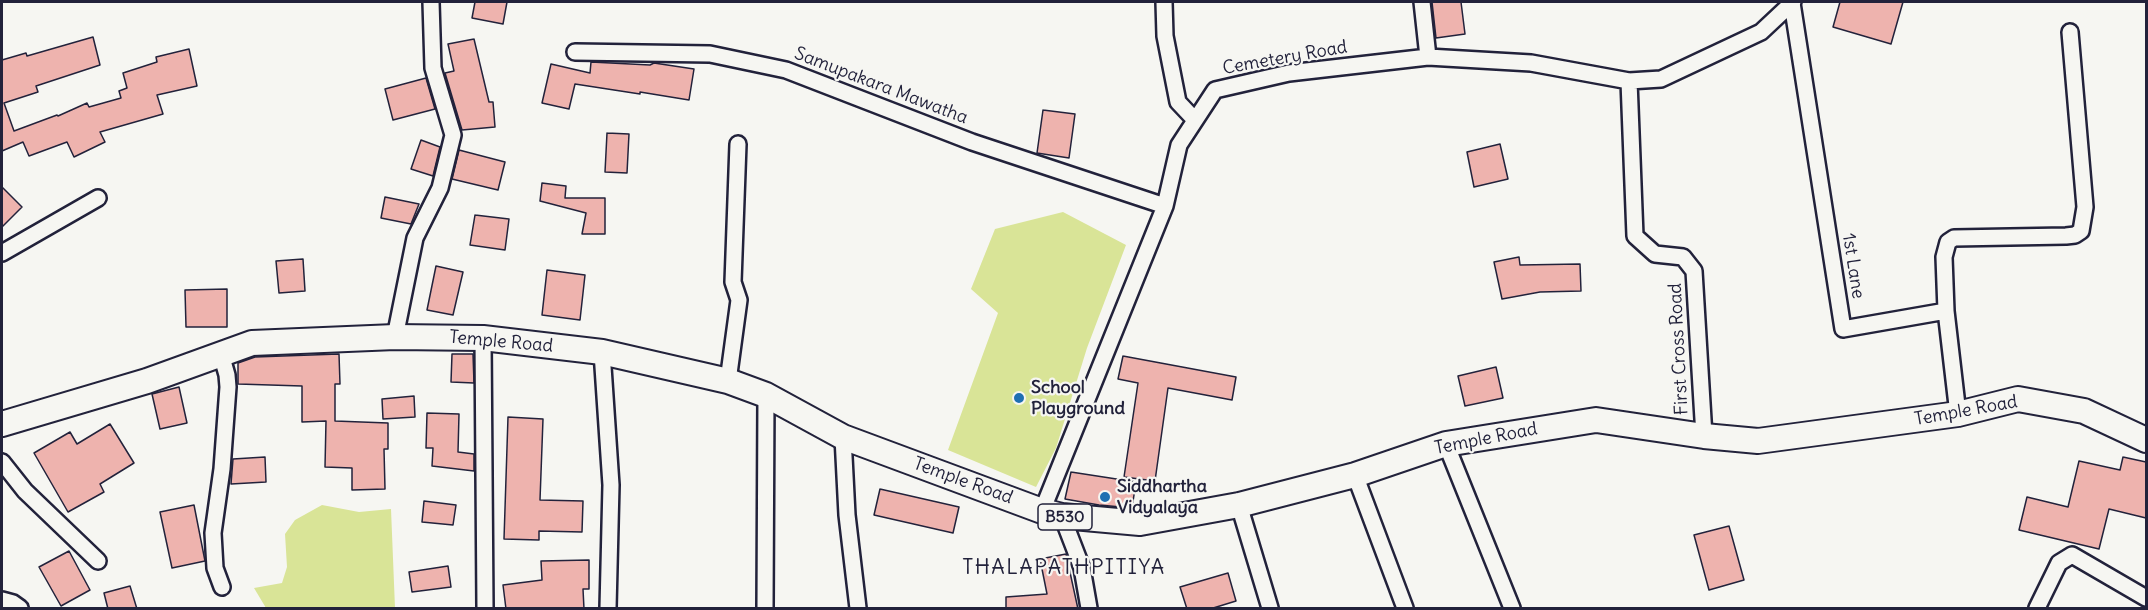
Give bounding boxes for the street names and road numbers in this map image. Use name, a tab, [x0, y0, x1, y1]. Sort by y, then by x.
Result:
street label: Cemetery Road	[1221, 36, 1349, 80]
street label: Samupakara Mawatha	[791, 43, 971, 129]
street label: 1st Lane	[1837, 232, 1869, 300]
street label: First Cross Road	[1665, 283, 1693, 415]
street label: Temple Road	[448, 327, 554, 357]
street label: Temple Road	[1913, 391, 2019, 431]
street label: Temple Road	[1433, 418, 1539, 460]
street label: Temple Road	[910, 453, 1016, 509]
road number: B530	[1038, 504, 1092, 530]

